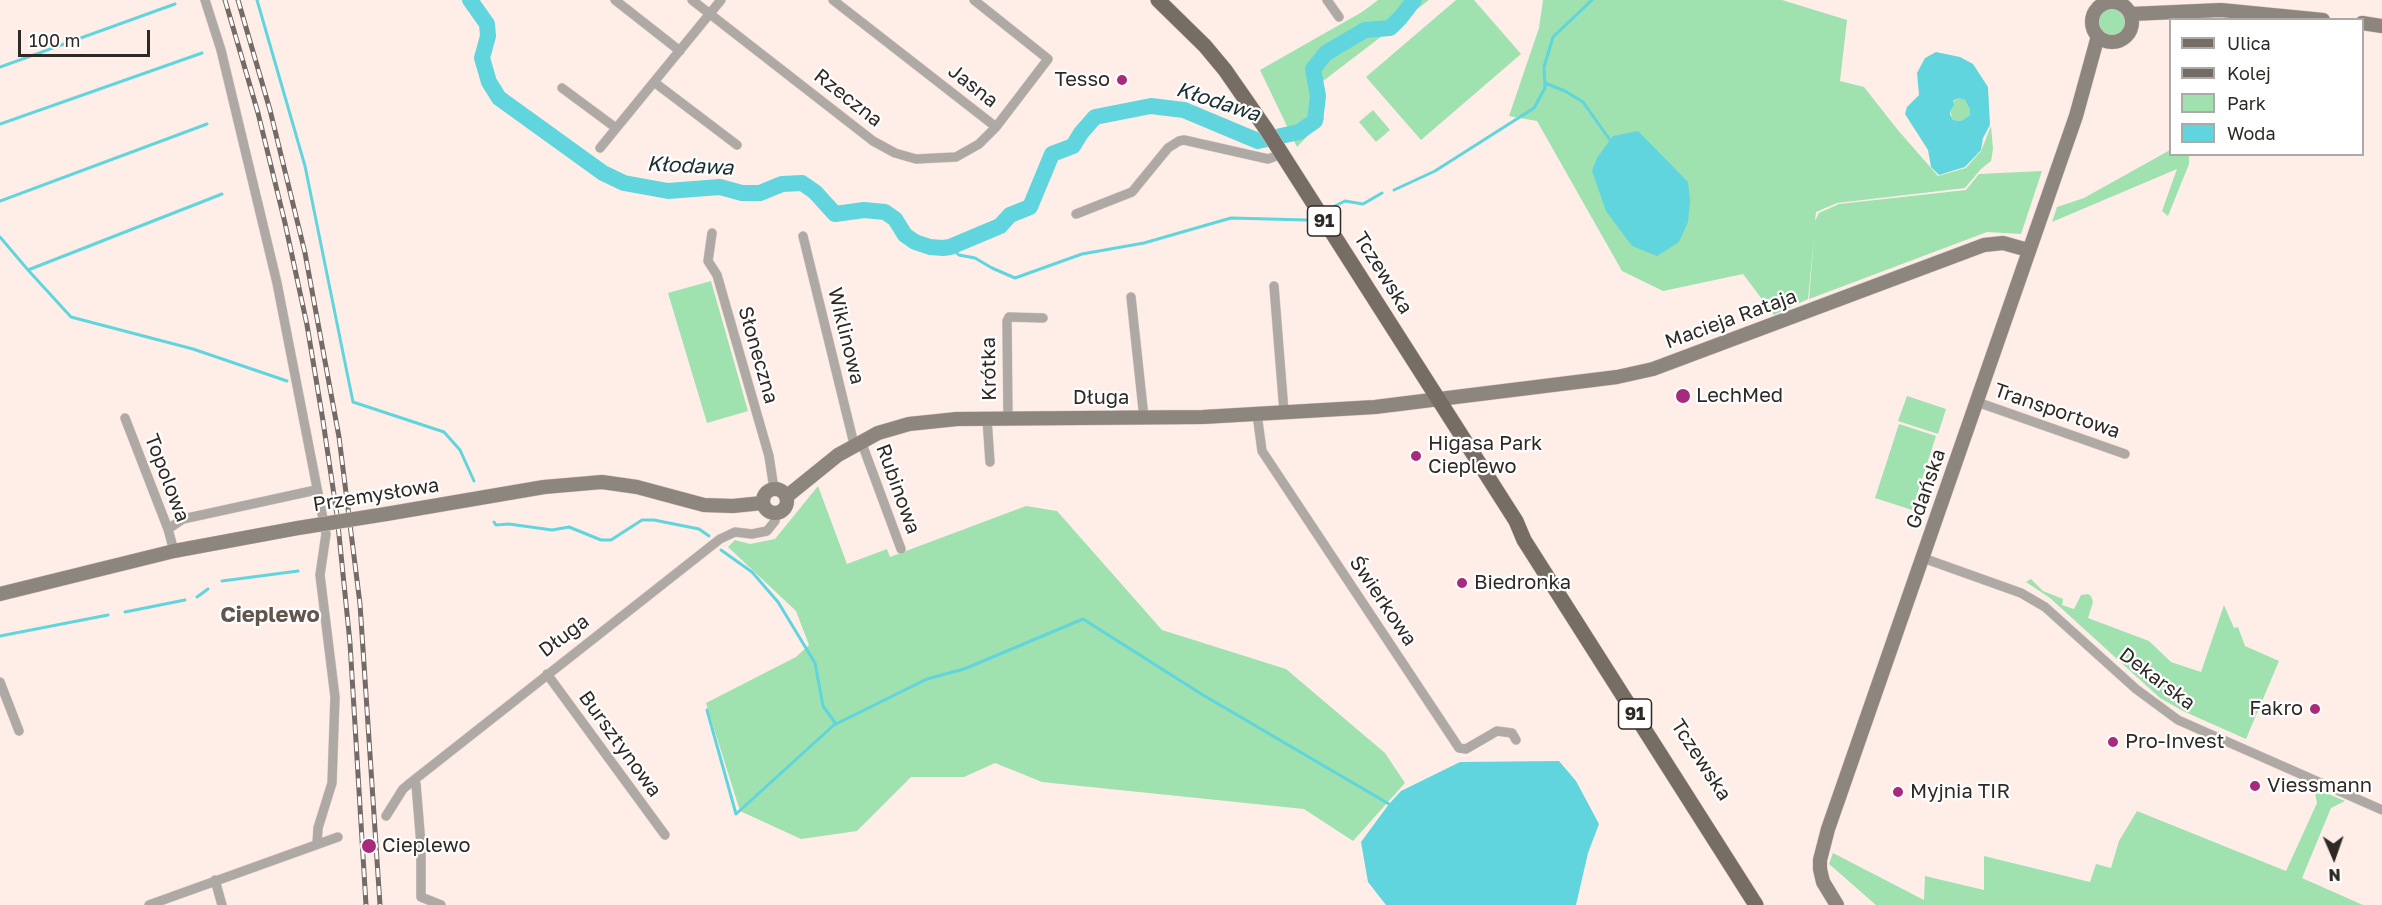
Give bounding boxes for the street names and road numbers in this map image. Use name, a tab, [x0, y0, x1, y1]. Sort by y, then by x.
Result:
street label: Jasna	[943, 59, 1003, 113]
street label: Rzeczna	[809, 64, 887, 132]
road number: 91	[1308, 206, 1340, 236]
street label: Tczewska	[1348, 228, 1418, 318]
street label: Macieja Rataja	[1662, 284, 1800, 354]
street label: Wiklinowa	[822, 285, 870, 387]
street label: Słoneczna	[733, 304, 783, 406]
street label: Krótka	[976, 337, 1002, 401]
street label: Transportowa	[1991, 378, 2123, 444]
street label: Długa	[1073, 386, 1129, 410]
street label: Topolowa	[139, 431, 195, 525]
street label: Rubinowa	[871, 441, 925, 537]
street label: Gdańska	[1901, 446, 1951, 532]
street label: Przemysłowa	[311, 473, 441, 517]
street label: Świerkowa	[1344, 551, 1422, 651]
street label: Długa	[534, 609, 594, 663]
street label: Dekarska	[2114, 643, 2200, 715]
street label: Bursztynowa	[573, 686, 667, 802]
road number: 91	[1618, 699, 1652, 729]
street label: Tczewska	[1666, 715, 1736, 805]

